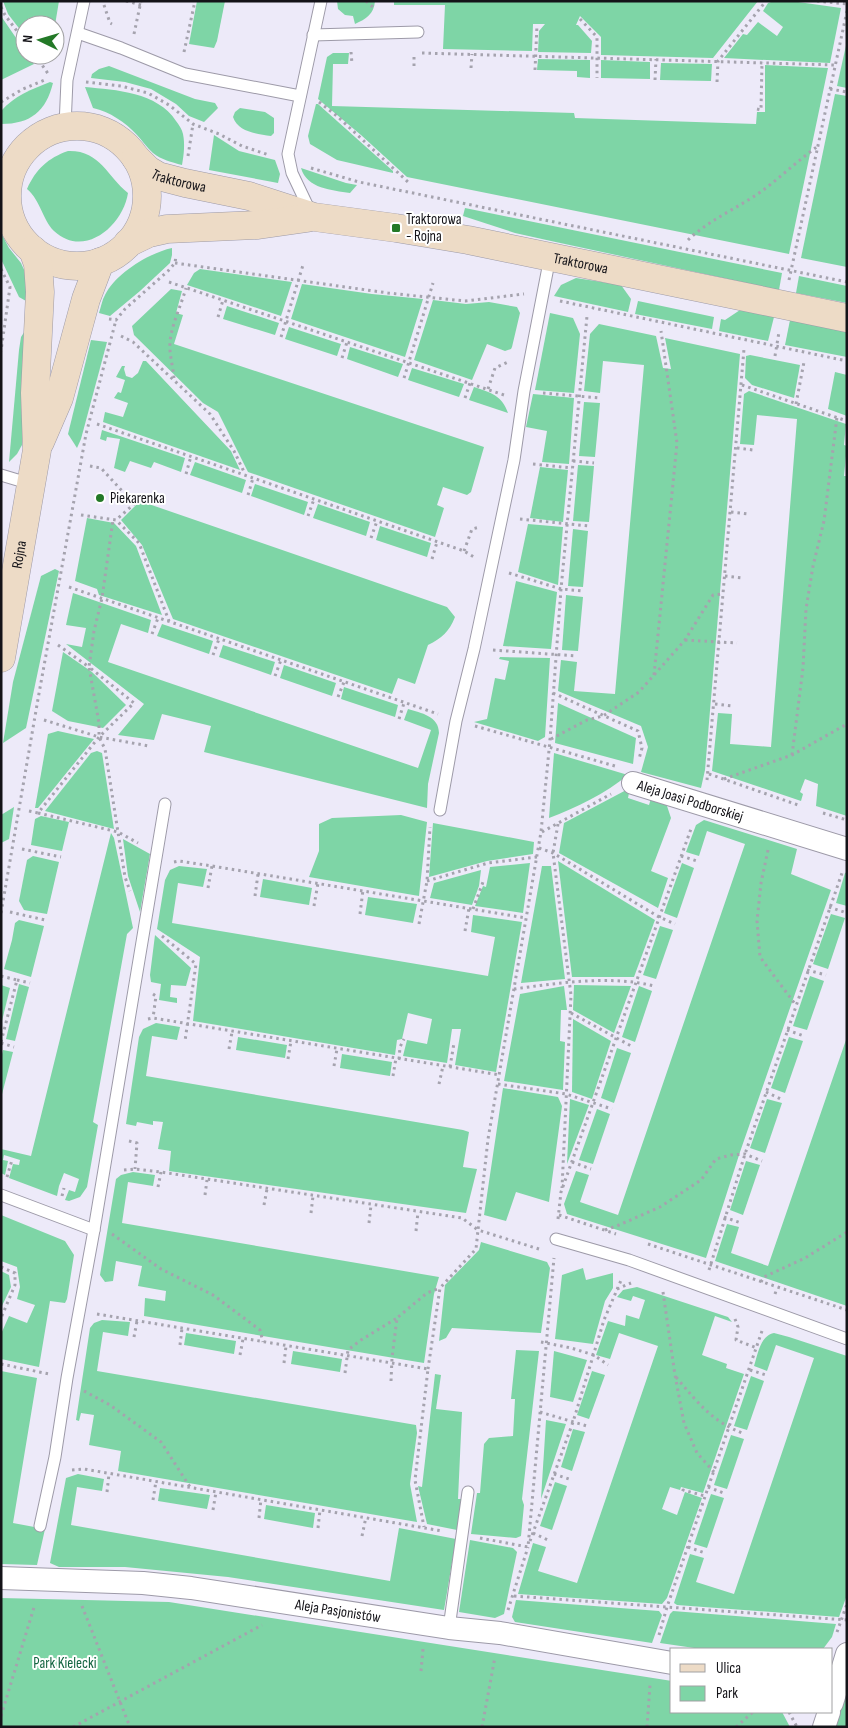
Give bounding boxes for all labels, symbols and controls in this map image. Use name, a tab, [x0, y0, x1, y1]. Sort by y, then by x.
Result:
north arrow	[15, 15, 65, 65]
text: N	[19, 34, 36, 43]
street label: Traktorowa	[148, 165, 208, 197]
place label: Traktorowa - Rojna	[406, 210, 462, 246]
marker: Traktorowa - Rojna	[390, 222, 402, 234]
street label: Traktorowa	[552, 248, 610, 278]
place label: Piekarenka	[110, 489, 165, 508]
marker: Piekarenka	[94, 492, 106, 504]
street label: Rojna	[7, 539, 31, 570]
street label: Aleja Joasi Podborskiej	[634, 775, 746, 826]
street label: Aleja Pasjonistów	[293, 1595, 383, 1627]
legend	[670, 1648, 833, 1713]
park label: Park Kielecki	[33, 1654, 97, 1673]
text: Ulica	[716, 1659, 741, 1678]
text: Park	[716, 1684, 738, 1703]

